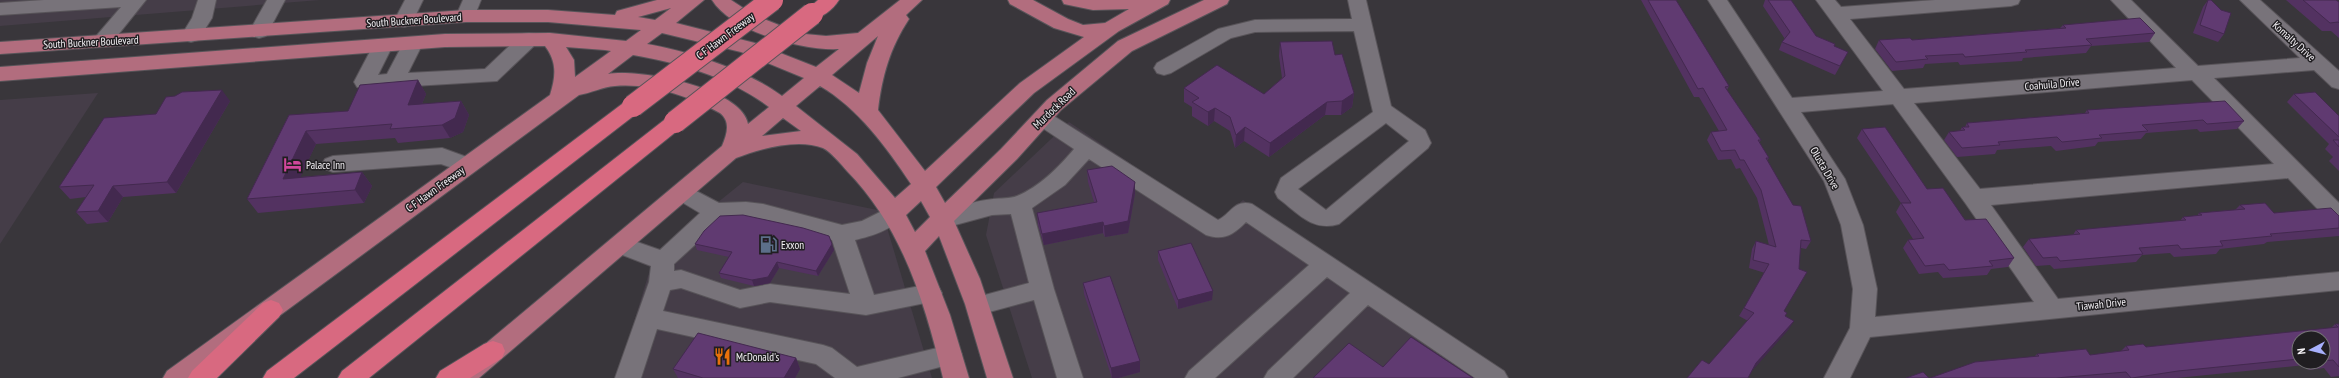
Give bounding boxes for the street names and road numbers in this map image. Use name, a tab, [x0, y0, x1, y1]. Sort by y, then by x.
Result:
street label: C F Hawn Freeway	[693, 9, 758, 62]
street label: South Buckner Boulevard	[366, 10, 462, 30]
street label: Komalty Drive	[2270, 18, 2319, 64]
street label: South Buckner Boulevard	[43, 33, 139, 51]
street label: Coahuila Drive	[2024, 75, 2081, 93]
street label: Murdock Road	[1030, 84, 1078, 132]
street label: Olusta Drive	[1807, 144, 1843, 192]
street label: C F Hawn Freeway	[403, 162, 468, 215]
street label: Tiawah Drive	[2076, 294, 2127, 314]

